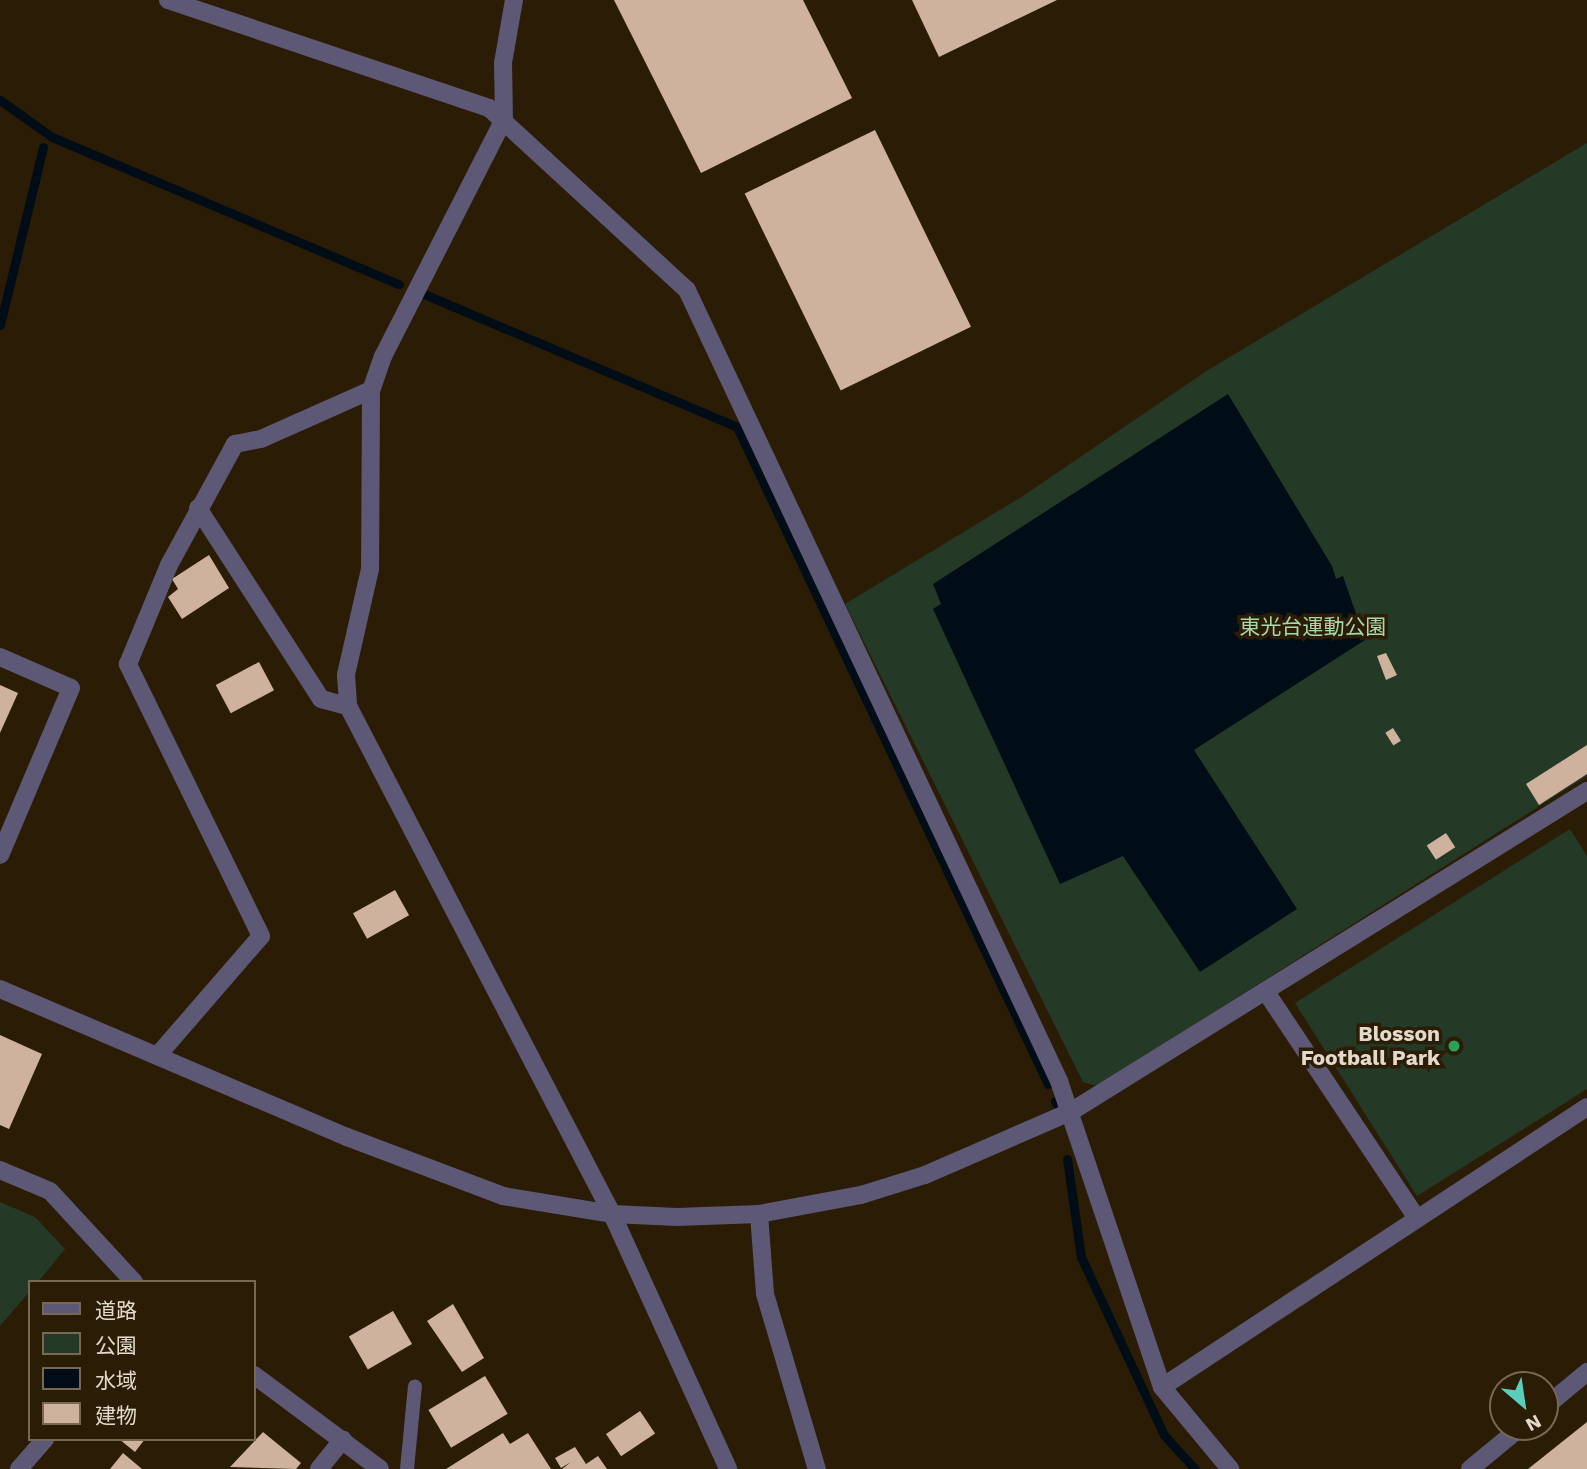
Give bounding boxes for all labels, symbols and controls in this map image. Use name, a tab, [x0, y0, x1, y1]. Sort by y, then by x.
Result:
park label: 東光台運動公園	[1240, 614, 1386, 640]
place label: Blosson Football Park	[1300, 1021, 1440, 1071]
marker: Blosson Football Park	[1446, 1038, 1462, 1054]
legend	[28, 1280, 256, 1441]
text: 道路	[95, 1298, 137, 1323]
text: 公園	[95, 1333, 137, 1358]
text: 水域	[95, 1368, 137, 1393]
north arrow	[1489, 1371, 1559, 1441]
text: 建物	[95, 1403, 137, 1428]
text: N	[1522, 1410, 1545, 1437]

